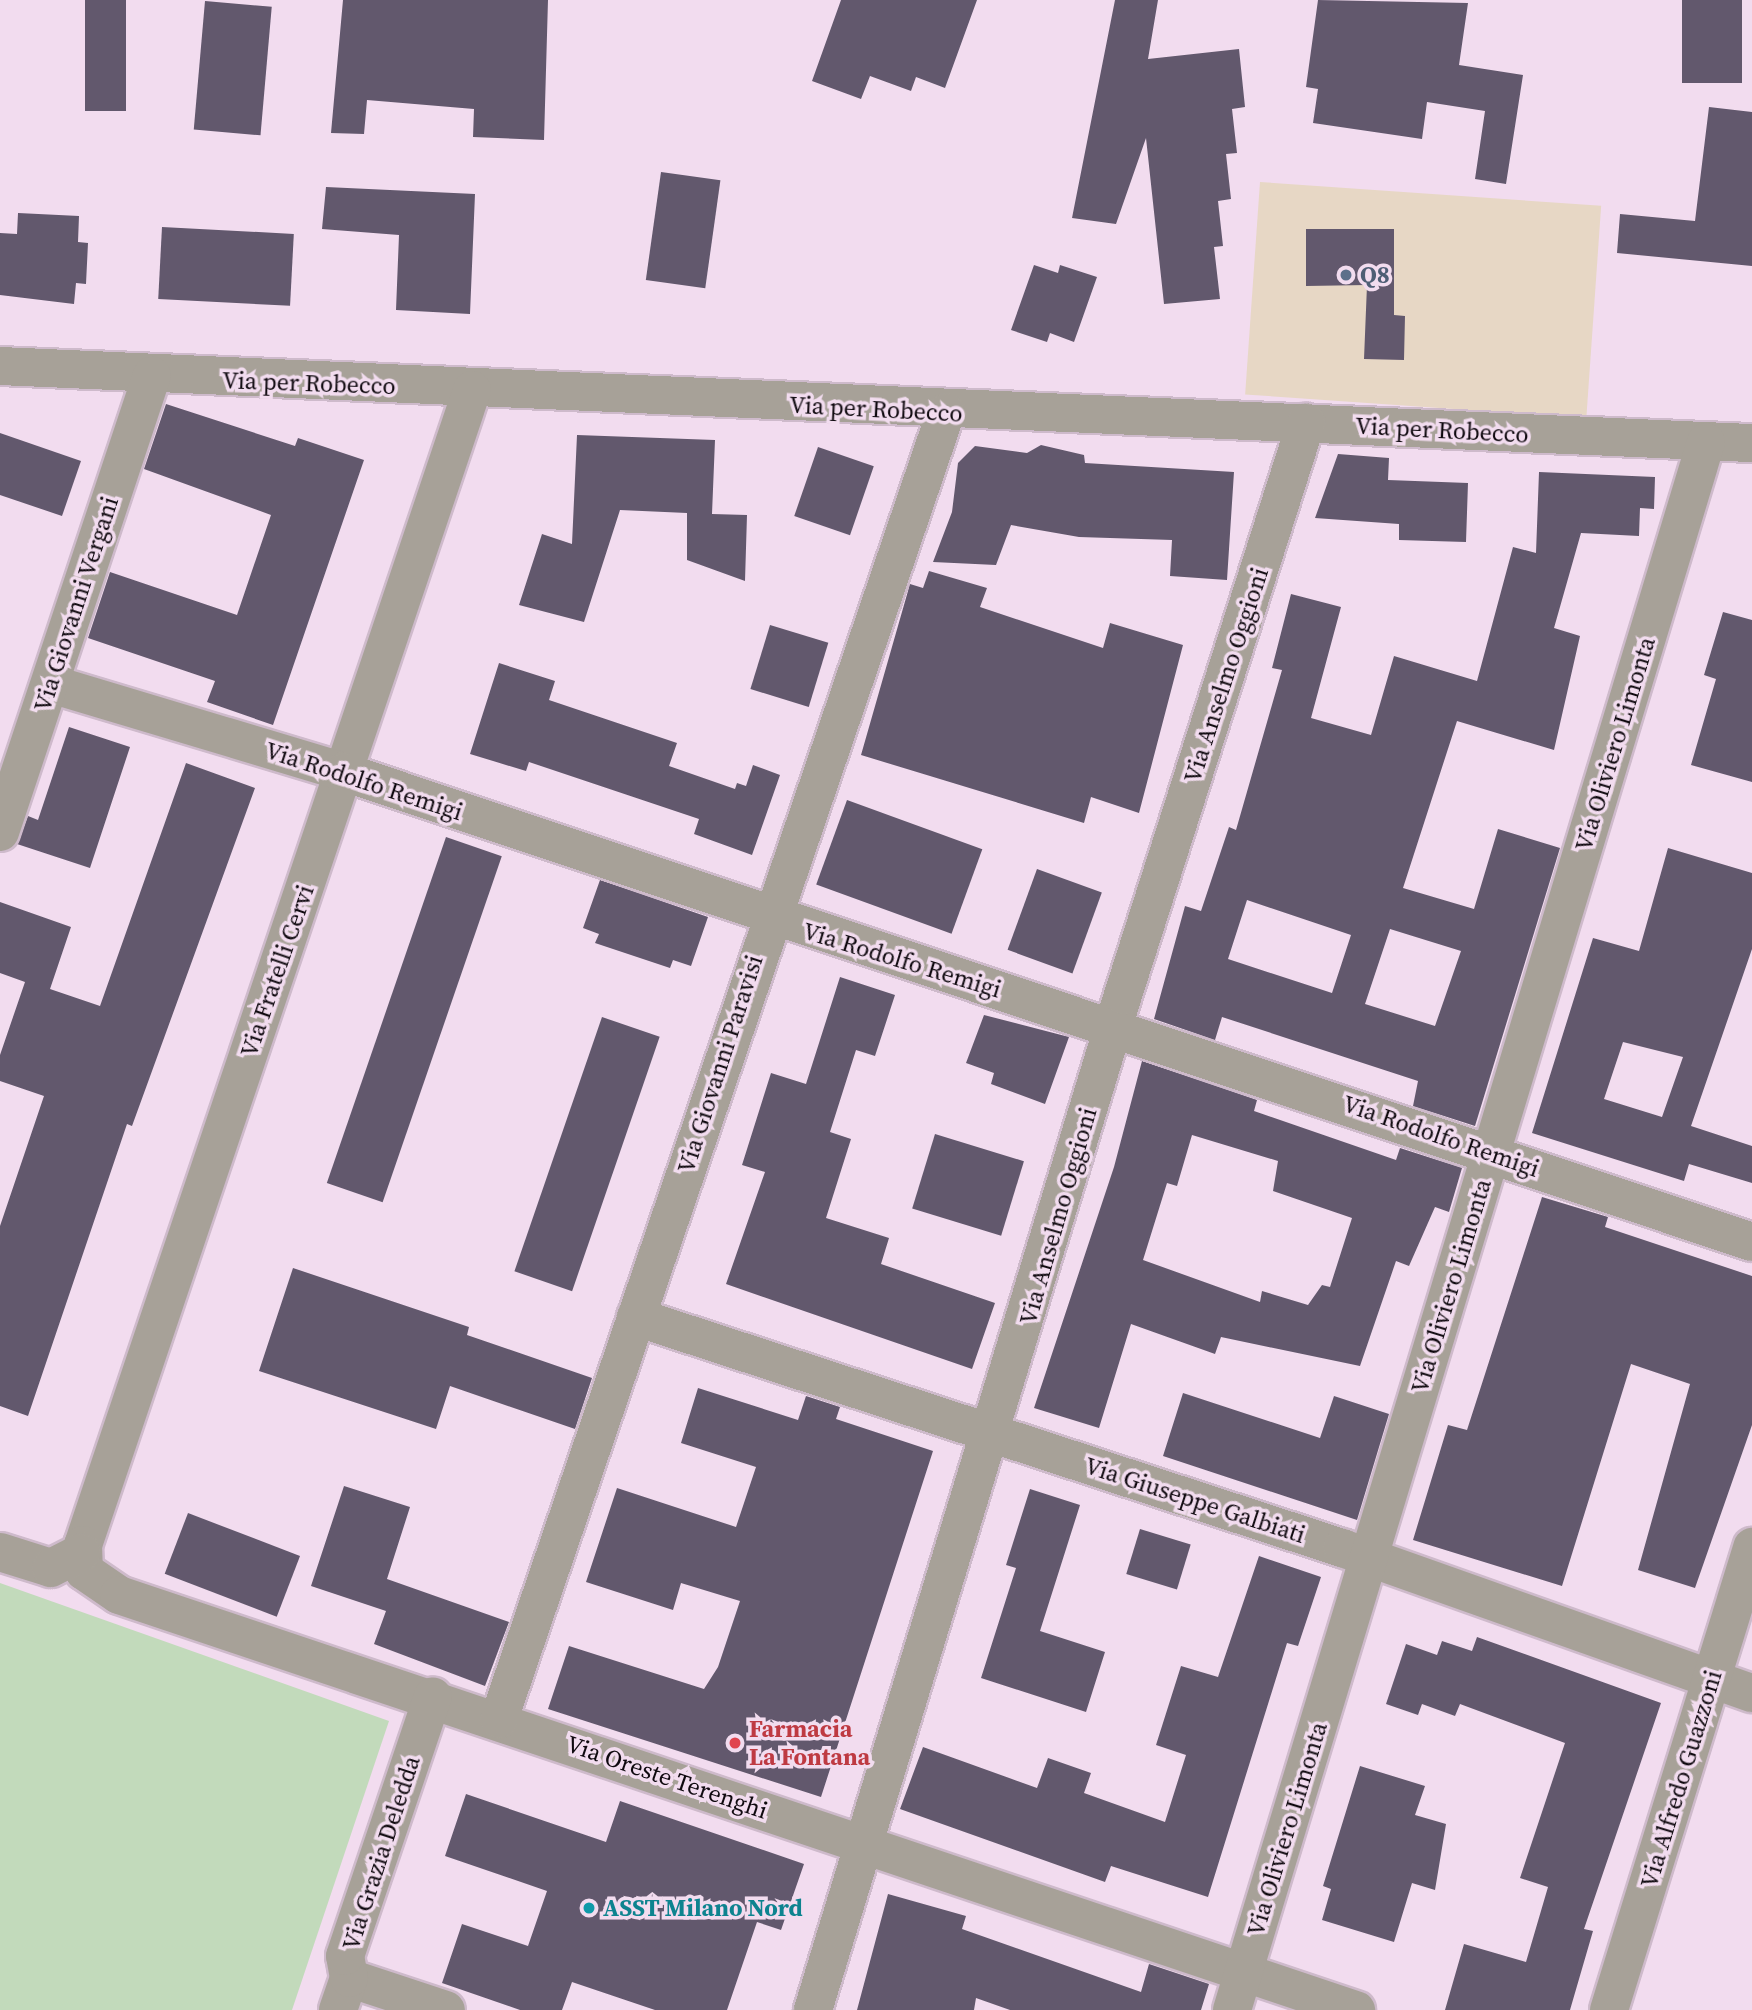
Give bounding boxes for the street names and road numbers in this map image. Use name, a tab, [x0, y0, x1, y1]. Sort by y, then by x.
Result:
street label: Via per Robecco	[222, 366, 396, 400]
street label: Via per Robecco	[789, 390, 963, 428]
street label: Via per Robecco	[1355, 411, 1529, 449]
street label: Via Giovanni Vergani	[28, 492, 124, 716]
street label: Via Anselmo Oggioni	[1178, 564, 1274, 786]
street label: Via Oliviero Limonta	[1569, 634, 1661, 854]
street label: Via Rodolfo Remigi	[262, 736, 466, 826]
street label: Via Fratelli Cervi	[234, 881, 320, 1061]
street label: Via Rodolfo Remigi	[800, 916, 1004, 1004]
street label: Via Giovanni Paravisi	[671, 951, 769, 1177]
street label: Via Rodolfo Remigi	[1339, 1089, 1543, 1183]
street label: Via Anselmo Oggioni	[1013, 1104, 1103, 1328]
street label: Via Oliviero Limonta	[1405, 1176, 1497, 1396]
street label: Via Giuseppe Galbiati	[1081, 1451, 1309, 1549]
street label: Via Alfredo Guazzoni	[1634, 1667, 1728, 1891]
street label: Via Oliviero Limonta	[1241, 1719, 1333, 1939]
street label: Via Oreste Terenghi	[563, 1729, 771, 1825]
street label: Via Grazia Deledda	[336, 1752, 426, 1954]

